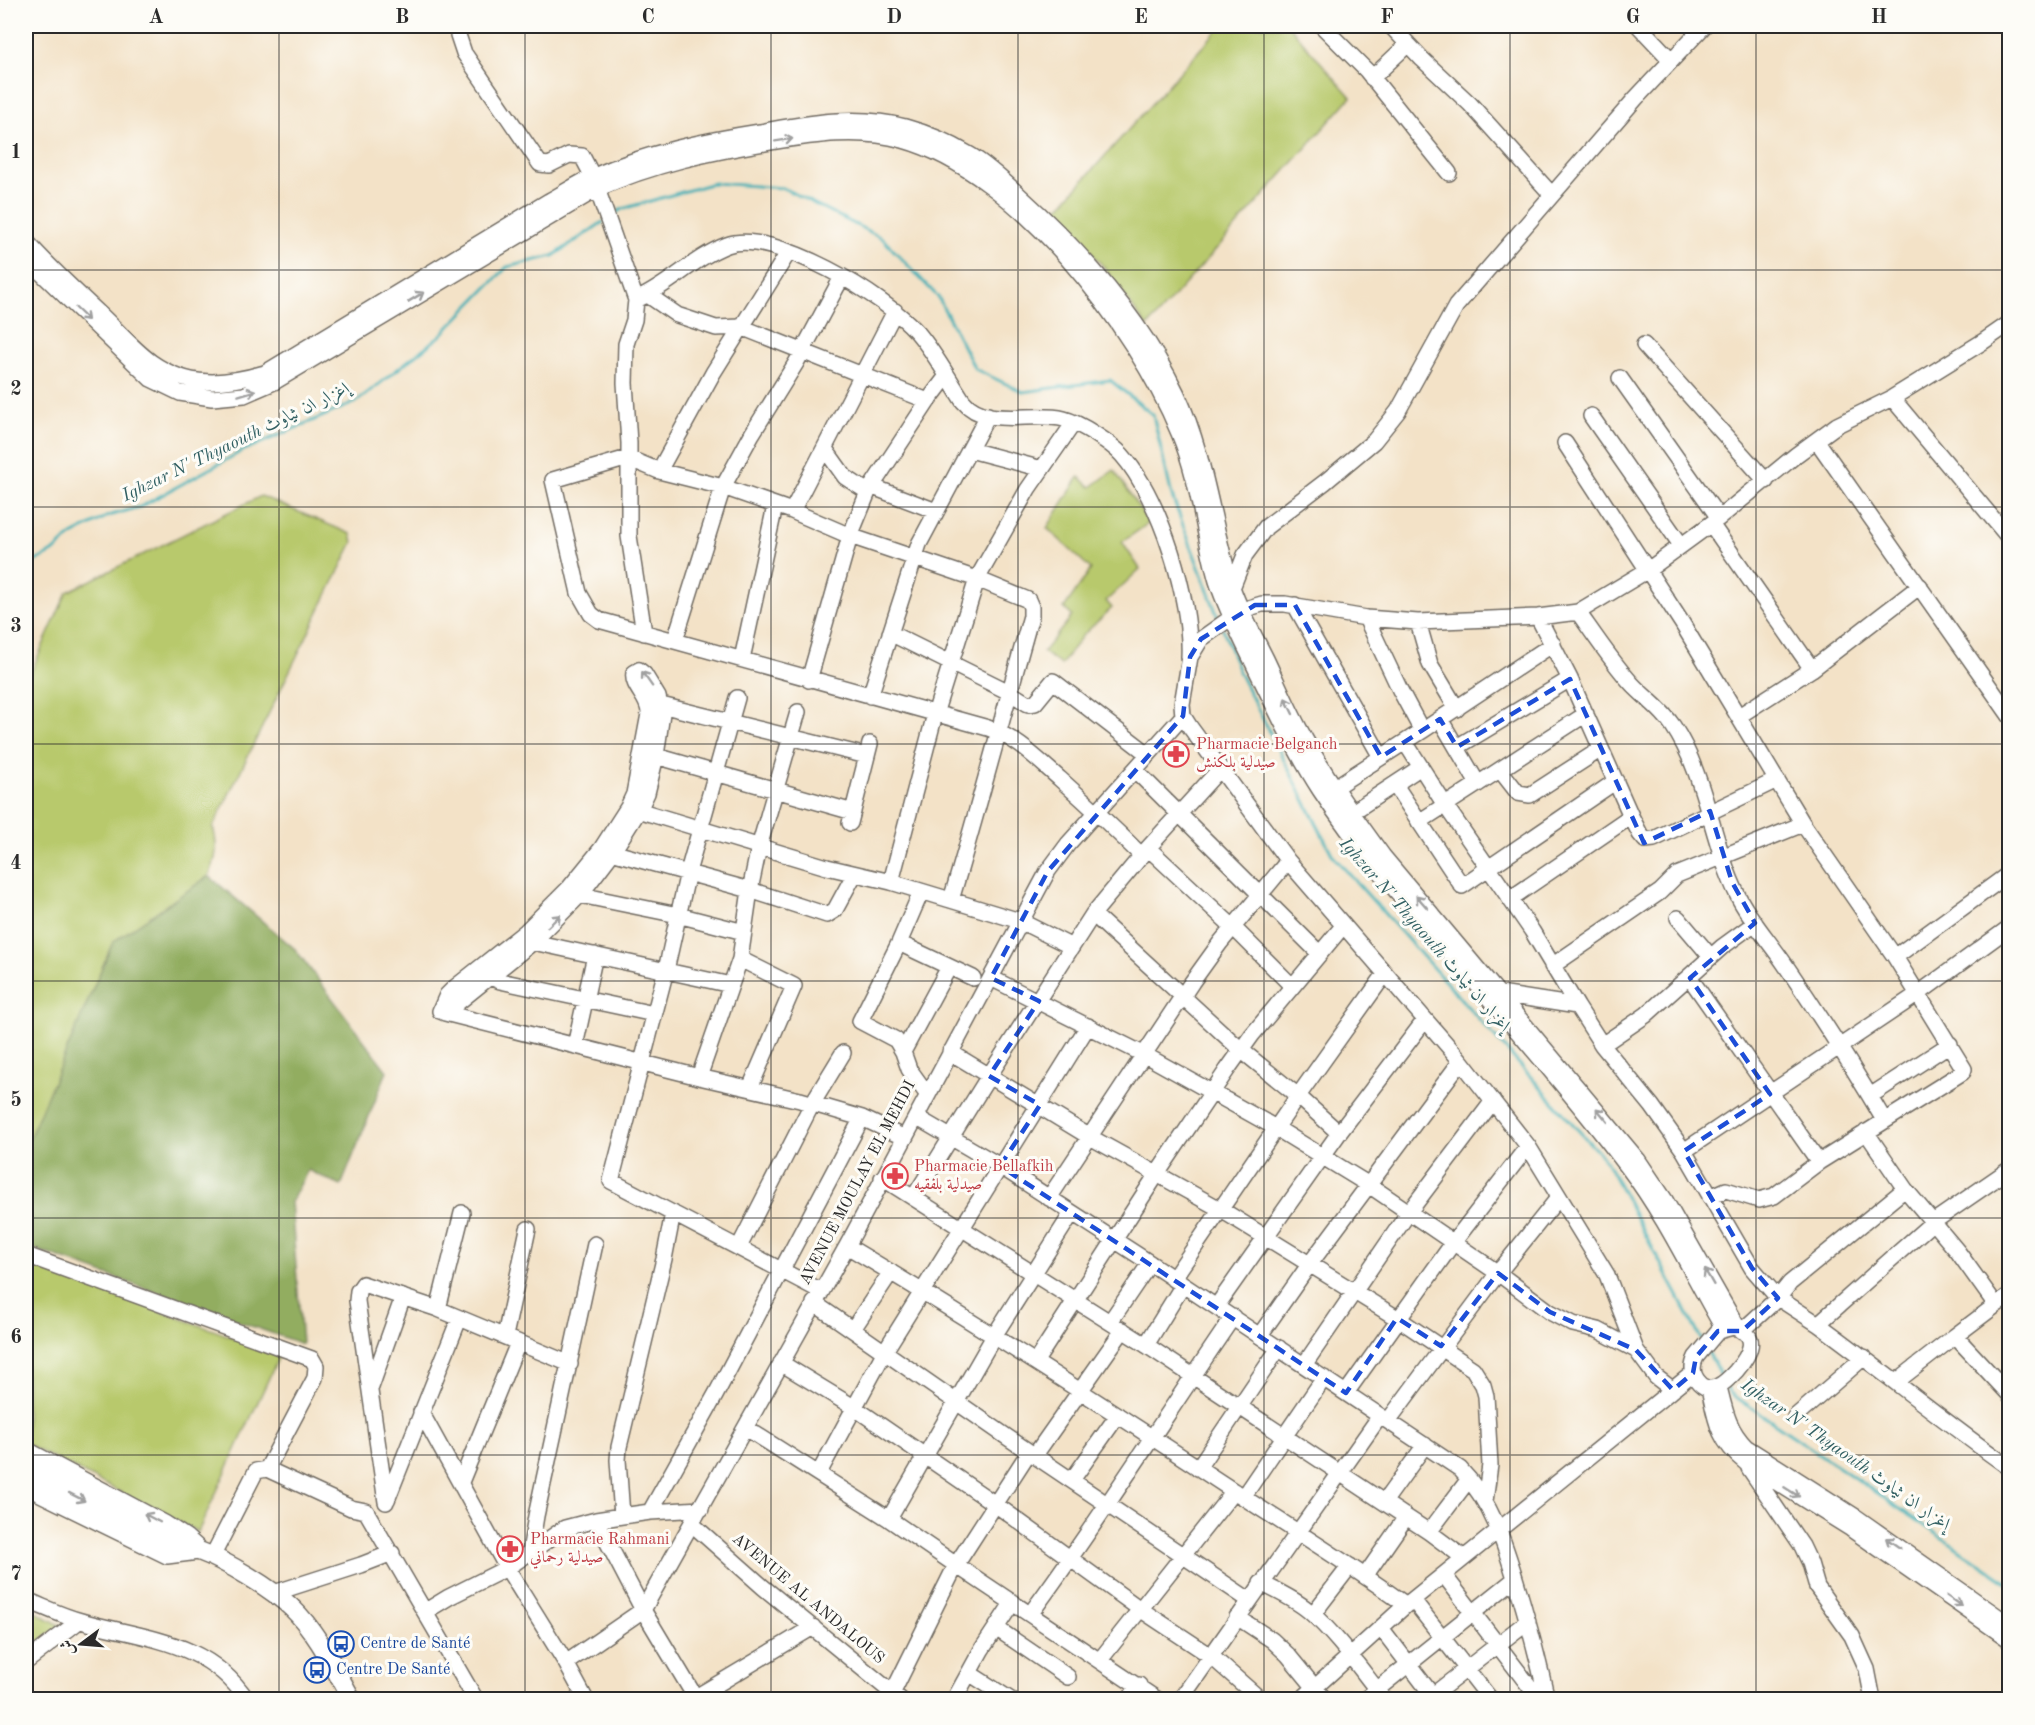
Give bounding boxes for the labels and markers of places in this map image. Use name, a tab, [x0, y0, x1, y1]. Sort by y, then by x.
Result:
place label: Pharmacie Belganch صيدلية بلكنش	[1196, 737, 1338, 772]
pharmacy icon: Pharmacie Belganch صيدلية بلكنش	[1161, 739, 1191, 769]
place label: Pharmacie Bellafkih صيدلية بلفقيه	[914, 1159, 1054, 1193]
pharmacy icon: Pharmacie Bellafkih صيدلية بلفقيه	[880, 1161, 910, 1191]
place label: Pharmacie Rahmani صيدلية رحماني	[530, 1532, 669, 1569]
pharmacy icon: Pharmacie Rahmani صيدلية رحماني	[495, 1534, 525, 1564]
bus stop icon: Centre de Santé	[326, 1629, 356, 1659]
place label: Centre de Santé	[360, 1636, 470, 1652]
bus stop icon: Centre De Santé	[302, 1655, 332, 1685]
place label: Centre De Santé	[336, 1662, 450, 1678]

